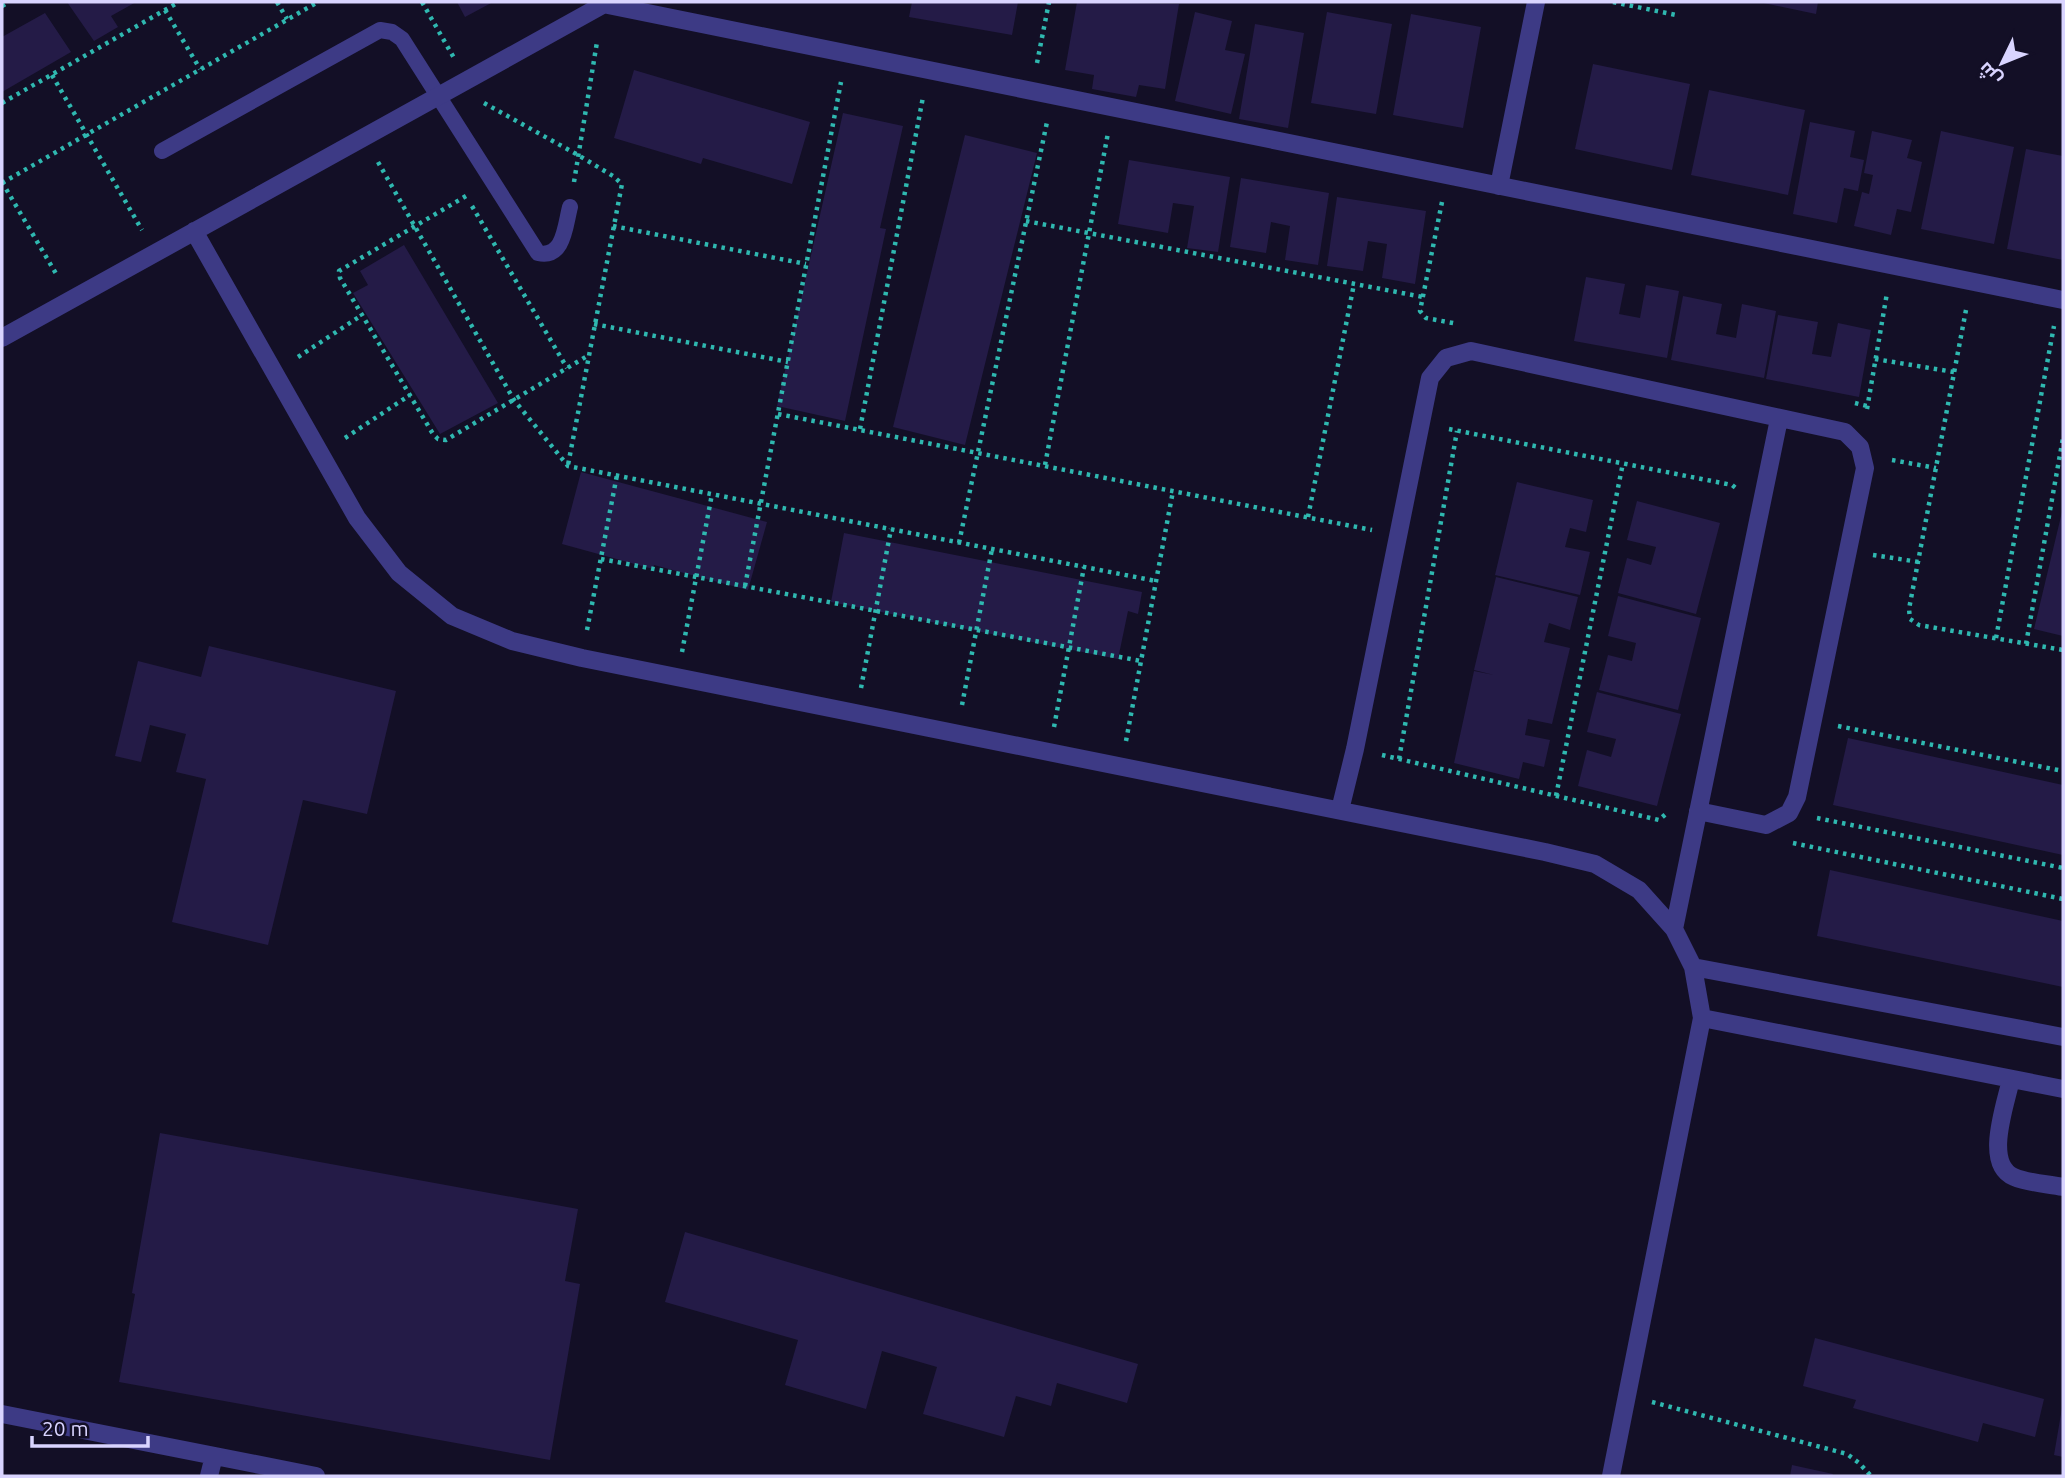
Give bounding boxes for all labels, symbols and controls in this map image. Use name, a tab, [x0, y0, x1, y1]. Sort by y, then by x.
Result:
north arrow	[1967, 28, 2037, 98]
text: ش	[1973, 57, 2007, 91]
scale bar	[32, 1404, 147, 1448]
text: 20 m	[42, 1416, 89, 1440]

